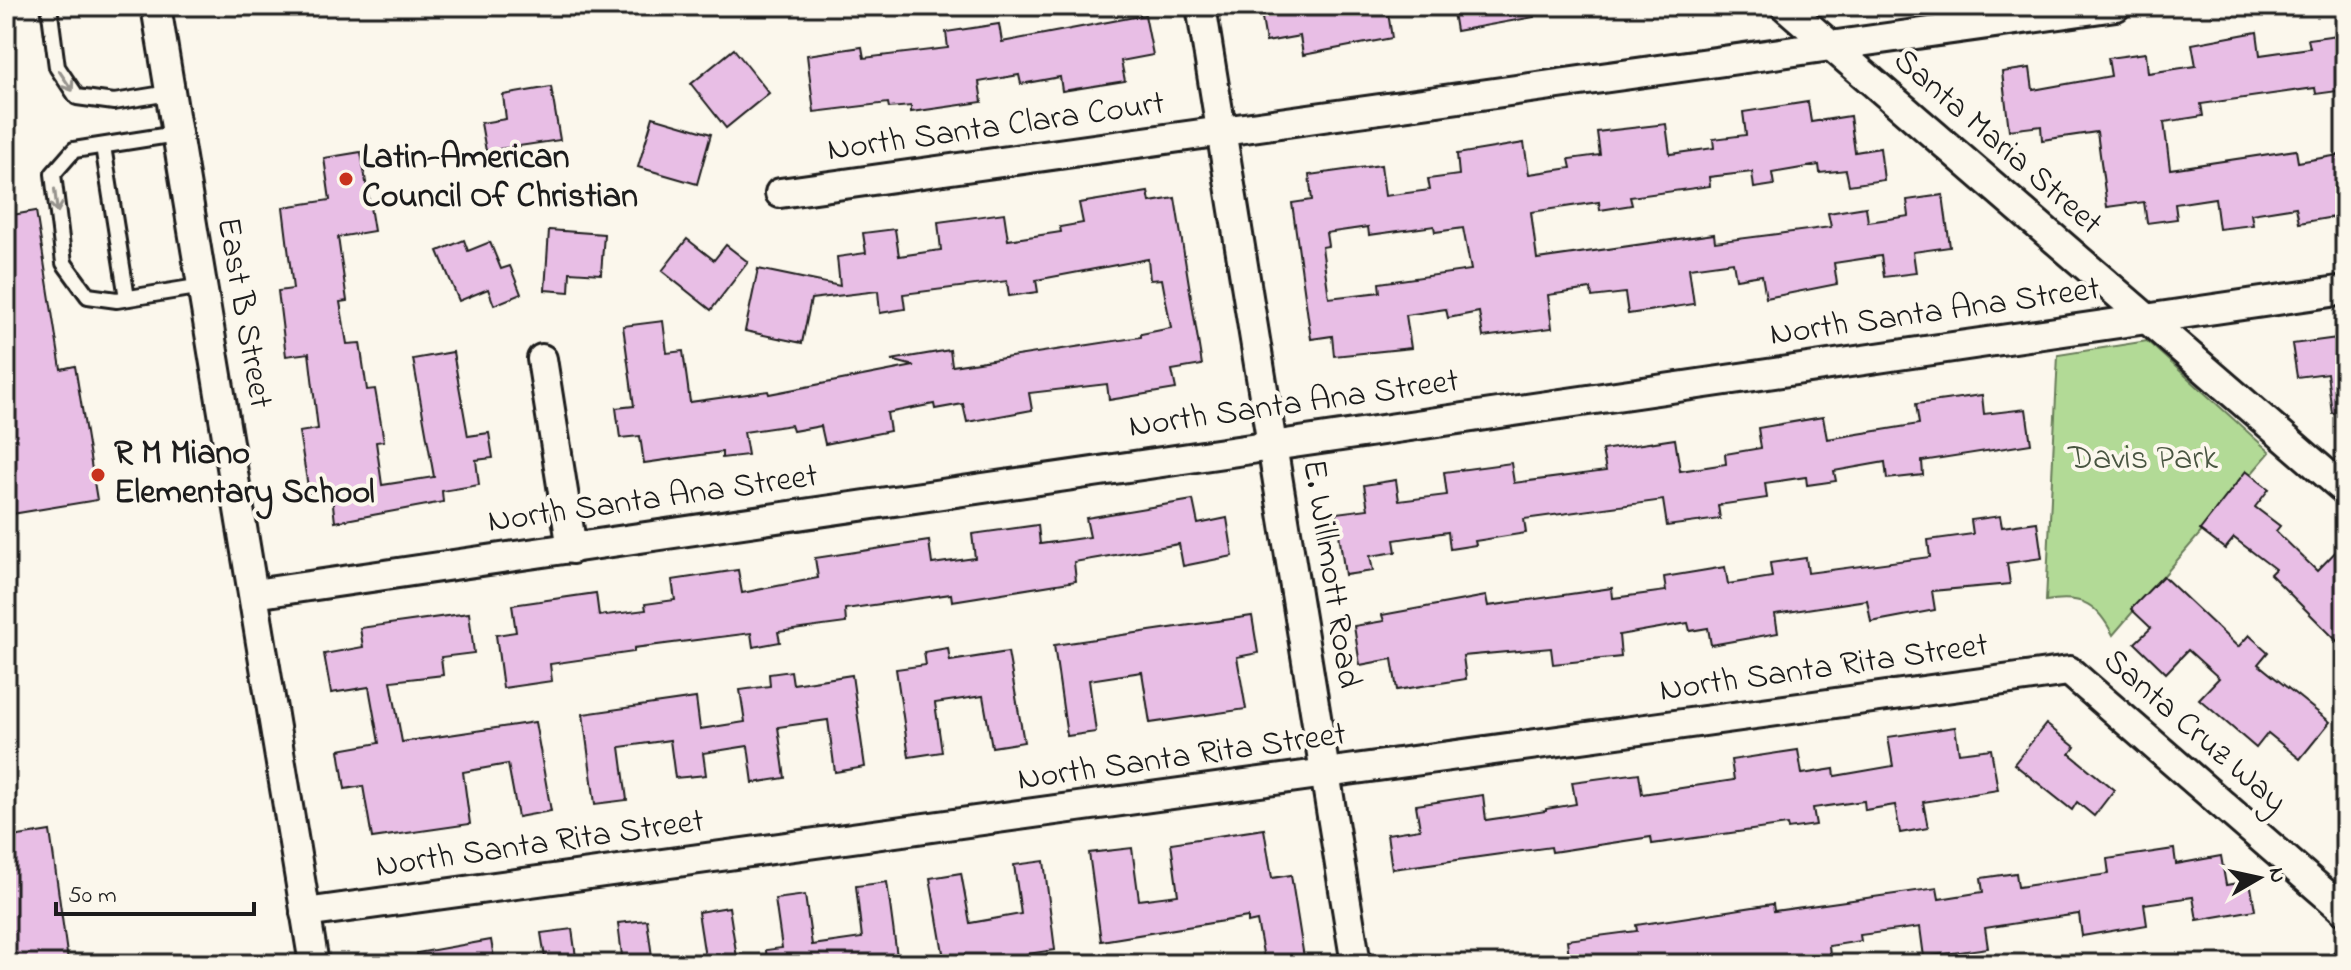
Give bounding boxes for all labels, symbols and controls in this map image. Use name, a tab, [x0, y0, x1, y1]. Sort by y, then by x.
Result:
street label: Santa Maria Street	[1881, 38, 2113, 248]
one-way arrow	[58, 69, 74, 91]
street label: North Santa Clara Court	[824, 80, 1168, 176]
place label: Latin-American Council Of Christian	[362, 134, 638, 223]
marker: Latin-American Council Of Christian	[337, 170, 355, 188]
one-way arrow	[49, 188, 64, 213]
street label: East B Street	[202, 213, 284, 413]
street label: North Santa Ana Street	[1767, 265, 2103, 361]
street label: North Santa Ana Street	[1126, 357, 1462, 453]
place label: R M Miano Elementary School	[114, 430, 375, 520]
park label: Davis Park	[2067, 435, 2218, 485]
street label: North Santa Ana Street	[485, 452, 821, 548]
street label: E. Willmott Road	[1287, 456, 1373, 692]
marker: R M Miano Elementary School	[89, 466, 107, 484]
street label: North Santa Rita Street	[1656, 621, 1992, 717]
street label: Santa Cruz Way	[2091, 638, 2297, 826]
street label: North Santa Rita Street	[1014, 710, 1350, 806]
street label: North Santa Rita Street	[372, 797, 708, 893]
north arrow	[2219, 838, 2299, 918]
text: N	[2259, 865, 2293, 885]
scale bar	[56, 866, 254, 916]
text: 50 m	[68, 879, 117, 914]

